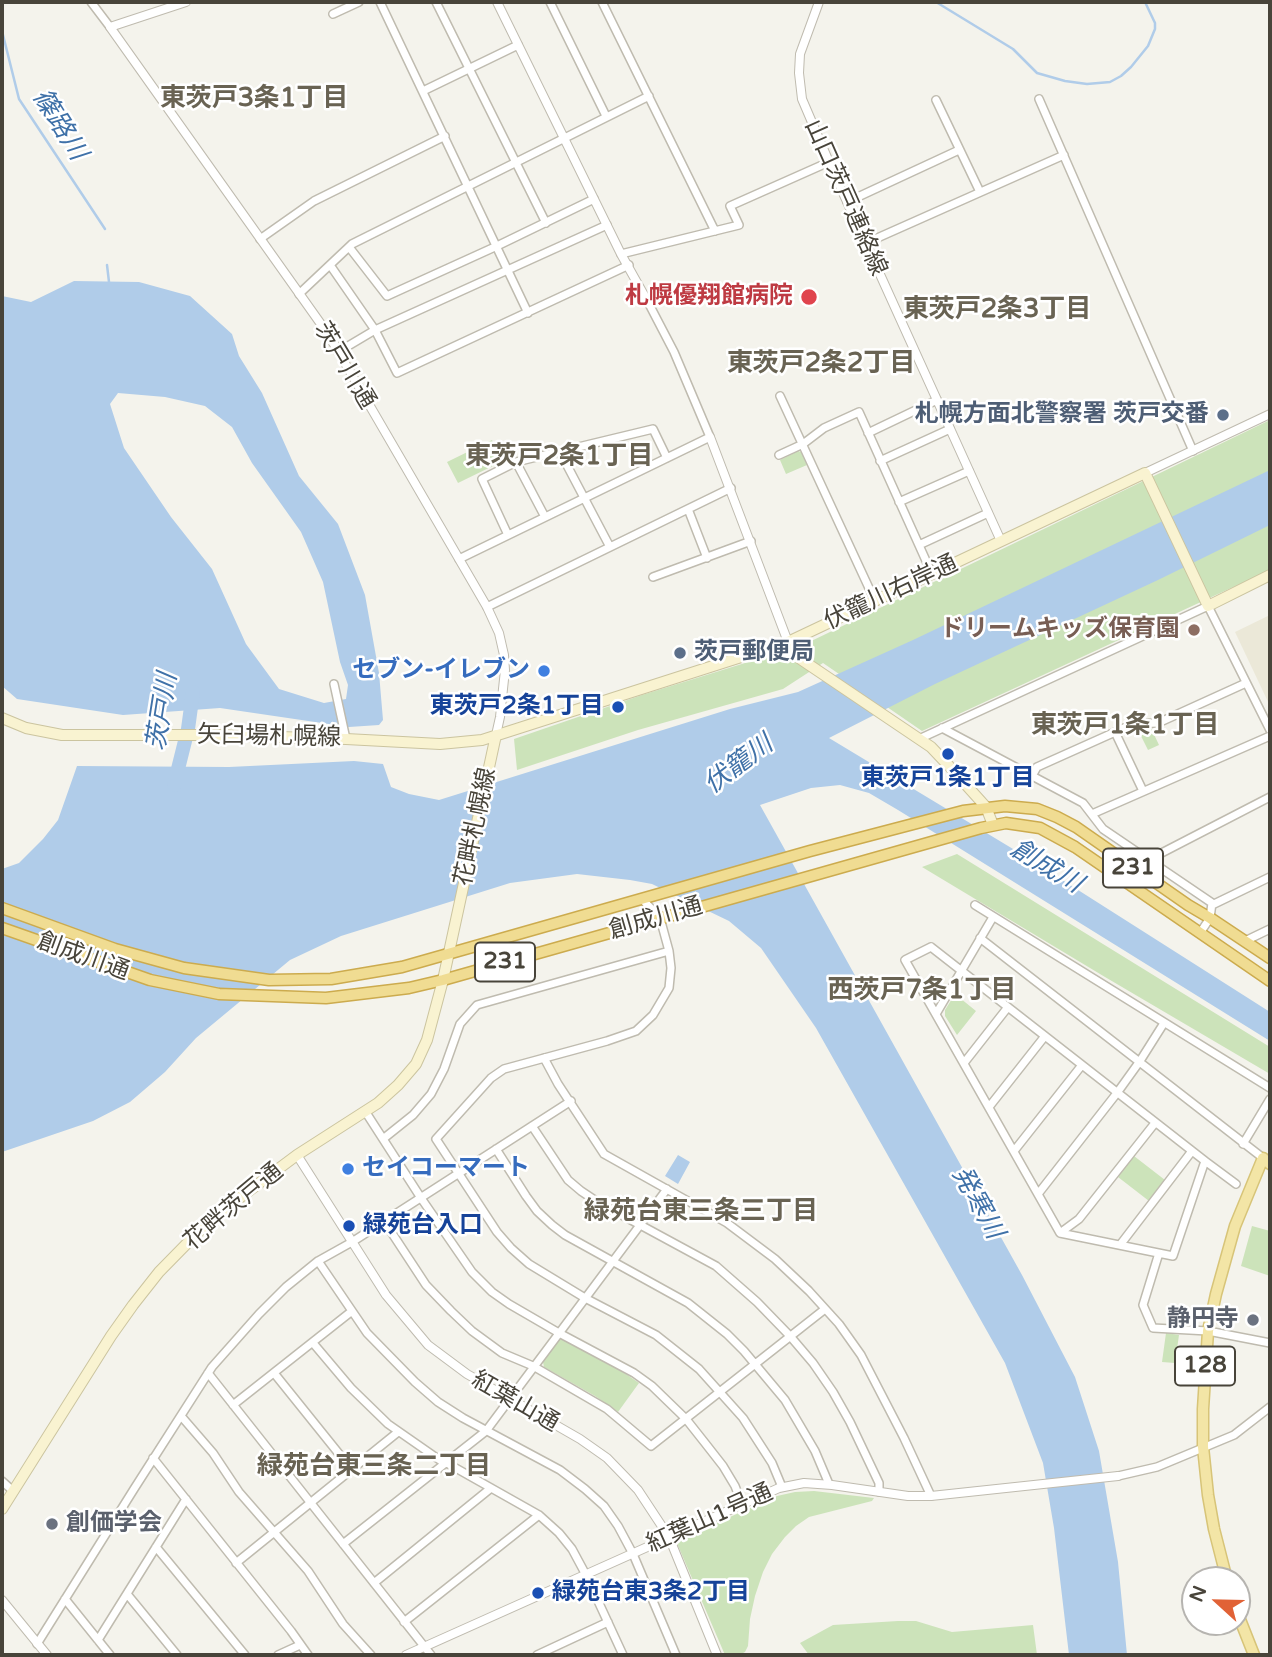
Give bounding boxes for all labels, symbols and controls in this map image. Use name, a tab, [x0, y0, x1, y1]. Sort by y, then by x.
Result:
district label: 東茨戸3条1丁目	[160, 83, 348, 115]
water label: 篠路川	[25, 84, 93, 166]
street label: 山口茨戸連絡線	[798, 115, 892, 281]
place label: 札幌優翔館病院	[625, 283, 793, 311]
marker: 札幌優翔館病院	[799, 287, 819, 307]
district label: 東茨戸2条3丁目	[903, 294, 1091, 326]
street label: 茨戸川通	[307, 317, 381, 415]
district label: 東茨戸2条2丁目	[727, 348, 915, 380]
place label: 札幌方面北警察署 茨戸交番	[915, 401, 1209, 429]
marker: 札幌方面北警察署 茨戸交番	[1215, 407, 1231, 423]
district label: 東茨戸2条1丁目	[465, 441, 653, 473]
street label: 伏籠川右岸通	[820, 550, 962, 636]
place label: ドリームキッズ保育園	[940, 616, 1180, 644]
marker: ドリームキッズ保育園	[1186, 622, 1202, 638]
place label: 茨戸郵便局	[694, 639, 814, 667]
marker: 茨戸郵便局	[672, 645, 688, 661]
place label: セブン-イレブン	[352, 657, 530, 685]
marker: セブン-イレブン	[536, 663, 552, 679]
water label: 茨戸川	[141, 671, 185, 753]
place label: 東茨戸2条1丁目	[430, 693, 604, 721]
marker: 東茨戸2条1丁目	[610, 699, 626, 715]
district label: 東茨戸1条1丁目	[1031, 710, 1219, 742]
street label: 矢臼場札幌線	[197, 721, 341, 753]
water label: 伏籠川	[698, 729, 780, 801]
marker: 東茨戸1条1丁目	[940, 746, 956, 762]
street label: 花畔札幌線	[449, 765, 503, 889]
place label: 東茨戸1条1丁目	[861, 765, 1035, 793]
water label: 創成川	[1005, 834, 1087, 900]
road number: 231	[1103, 848, 1163, 888]
street label: 創成川通	[606, 892, 706, 946]
street label: 創成川通	[33, 927, 133, 987]
road number: 231	[475, 942, 535, 981]
district label: 西茨戸7条1丁目	[828, 975, 1016, 1007]
place label: セイコーマート	[362, 1155, 530, 1183]
street label: 花畔茨戸通	[179, 1157, 289, 1257]
marker: セイコーマート	[340, 1161, 356, 1177]
water label: 発寒川	[944, 1161, 1010, 1245]
district label: 緑苑台東三条三丁目	[584, 1196, 818, 1228]
place label: 緑苑台入口	[363, 1212, 483, 1240]
marker: 緑苑台入口	[341, 1218, 357, 1234]
place label: 静円寺	[1167, 1306, 1239, 1334]
marker: 静円寺	[1245, 1312, 1261, 1328]
road number: 128	[1175, 1346, 1235, 1386]
street label: 紅葉山通	[466, 1366, 564, 1438]
district label: 緑苑台東三条二丁目	[257, 1451, 491, 1483]
street label: 紅葉山1号通	[642, 1478, 778, 1560]
place label: 創価学会	[66, 1510, 162, 1538]
marker: 創価学会	[44, 1516, 60, 1532]
north arrow	[1181, 1566, 1251, 1636]
place label: 緑苑台東3条2丁目	[552, 1579, 750, 1607]
text: N	[1185, 1583, 1211, 1605]
marker: 緑苑台東3条2丁目	[530, 1585, 546, 1601]

